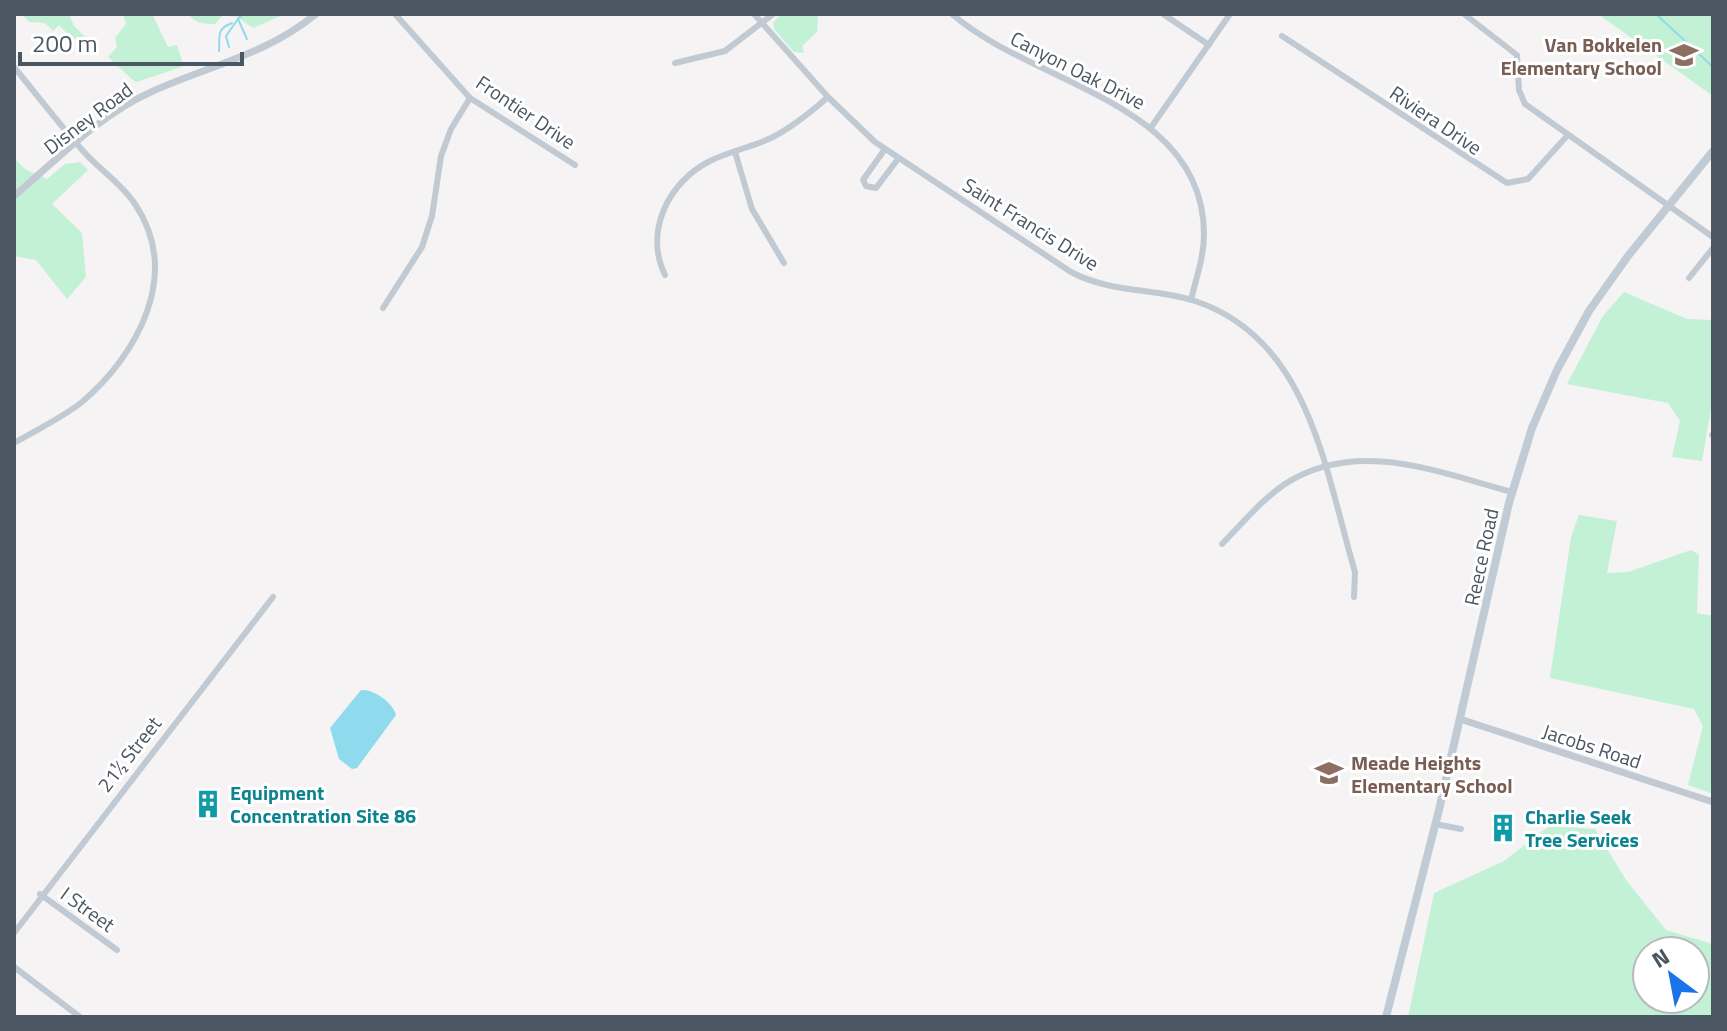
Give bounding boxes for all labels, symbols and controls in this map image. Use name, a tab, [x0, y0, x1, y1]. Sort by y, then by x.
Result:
scale bar	[20, 16, 242, 66]
street label: Canyon Oak Drive	[1005, 23, 1151, 117]
text: 200 m	[32, 25, 98, 61]
place label: Van Bokkelen Elementary School	[1500, 29, 1662, 83]
school or university icon: Van Bokkelen Elementary School	[1669, 40, 1699, 70]
street label: Frontier Drive	[470, 67, 582, 157]
street label: Disney Road	[37, 74, 139, 162]
street label: Riviera Drive	[1383, 78, 1489, 162]
street label: Saint Francis Drive	[957, 170, 1105, 278]
street label: Reece Road	[1456, 505, 1506, 609]
street label: 21½ Street	[89, 709, 169, 799]
street label: Jacobs Road	[1538, 715, 1646, 777]
place label: Meade Heights Elementary School	[1351, 747, 1513, 801]
school or university icon: Meade Heights Elementary School	[1314, 758, 1344, 788]
place label: Equipment Concentration Site 86	[230, 777, 416, 831]
building icon: Equipment Concentration Site 86	[193, 789, 223, 819]
place label: Charlie Seek Tree Services	[1525, 801, 1639, 855]
building icon: Charlie Seek Tree Services	[1488, 813, 1518, 843]
street label: I Street	[54, 879, 122, 939]
north arrow	[1631, 935, 1711, 1015]
text: N	[1645, 940, 1676, 976]

